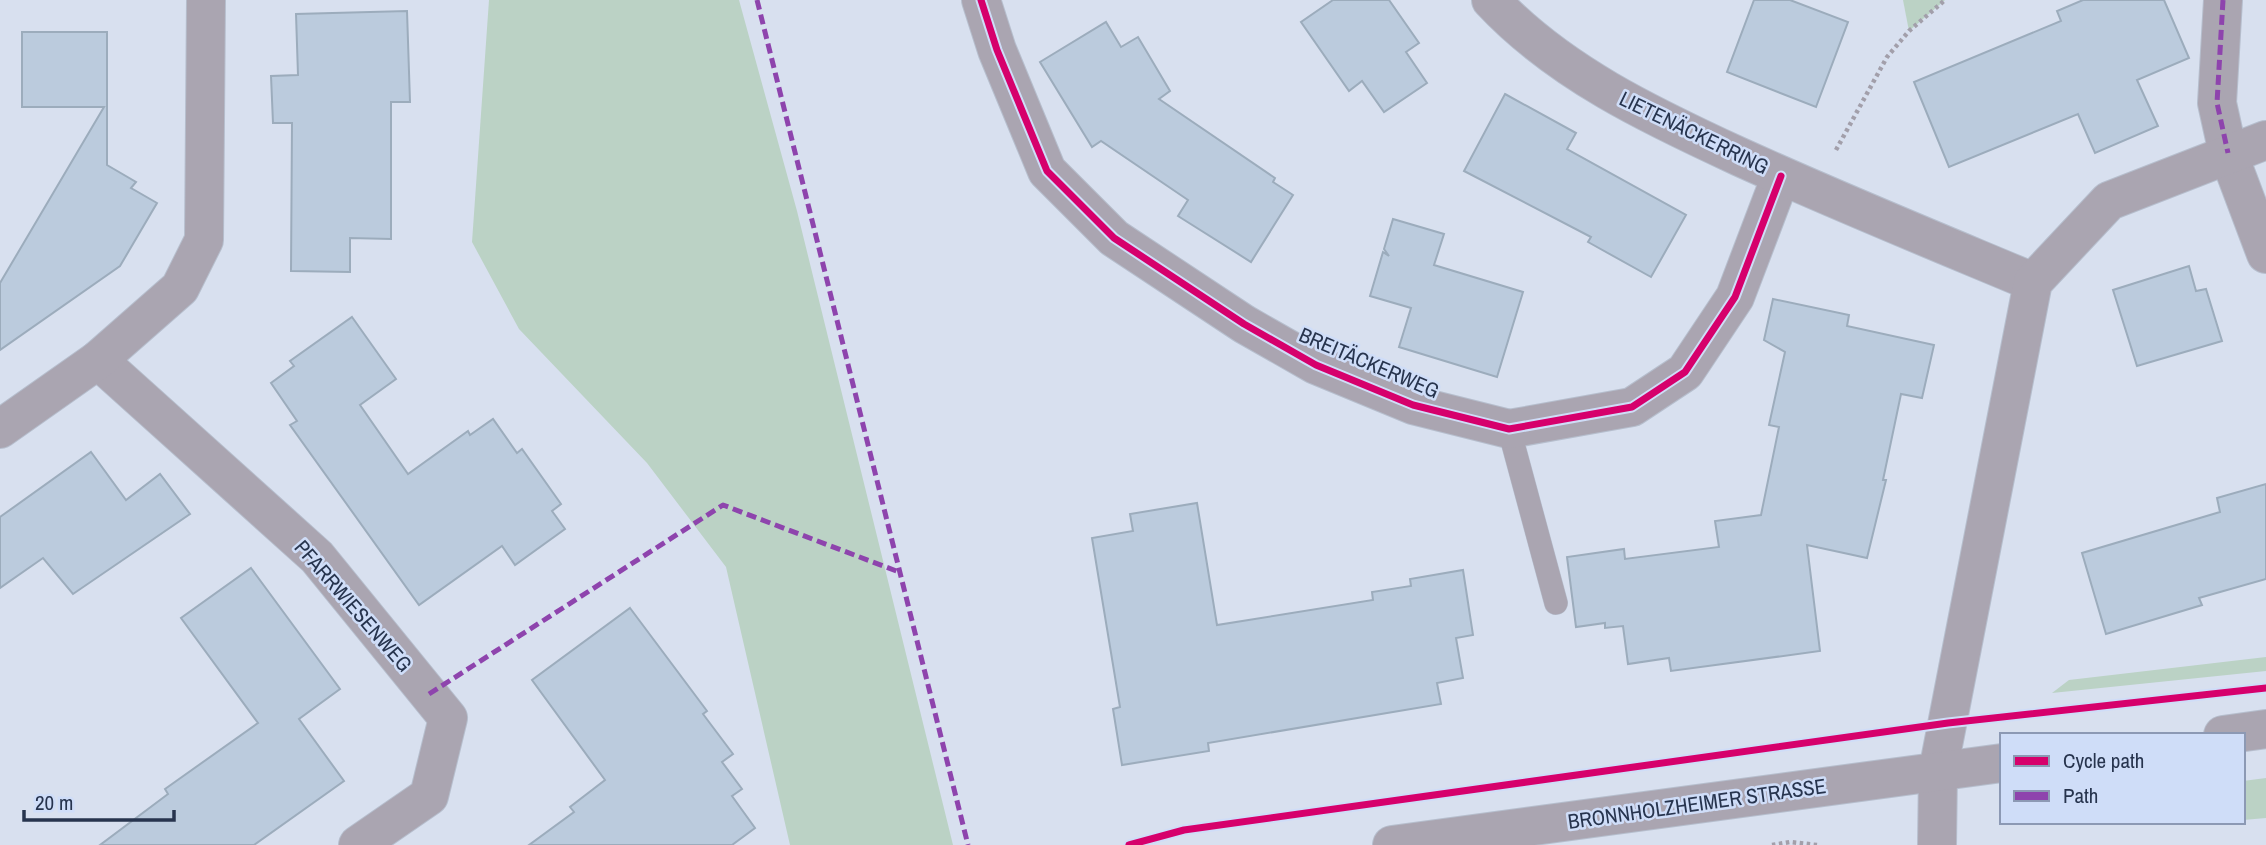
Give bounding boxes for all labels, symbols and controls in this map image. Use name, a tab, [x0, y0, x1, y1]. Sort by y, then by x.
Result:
street label: LIETENÄCKERRING	[1615, 84, 1774, 181]
street label: BREITÄCKERWEG	[1295, 320, 1444, 405]
street label: PFARRWIESENWEG	[288, 533, 419, 678]
legend	[2000, 733, 2245, 824]
text: Cycle path	[2063, 746, 2144, 775]
street label: BRONNHOLZHEIMER STRASSE	[1566, 771, 1828, 836]
scale bar	[24, 778, 175, 822]
text: Path	[2063, 781, 2098, 810]
text: 20 m	[35, 788, 73, 817]

